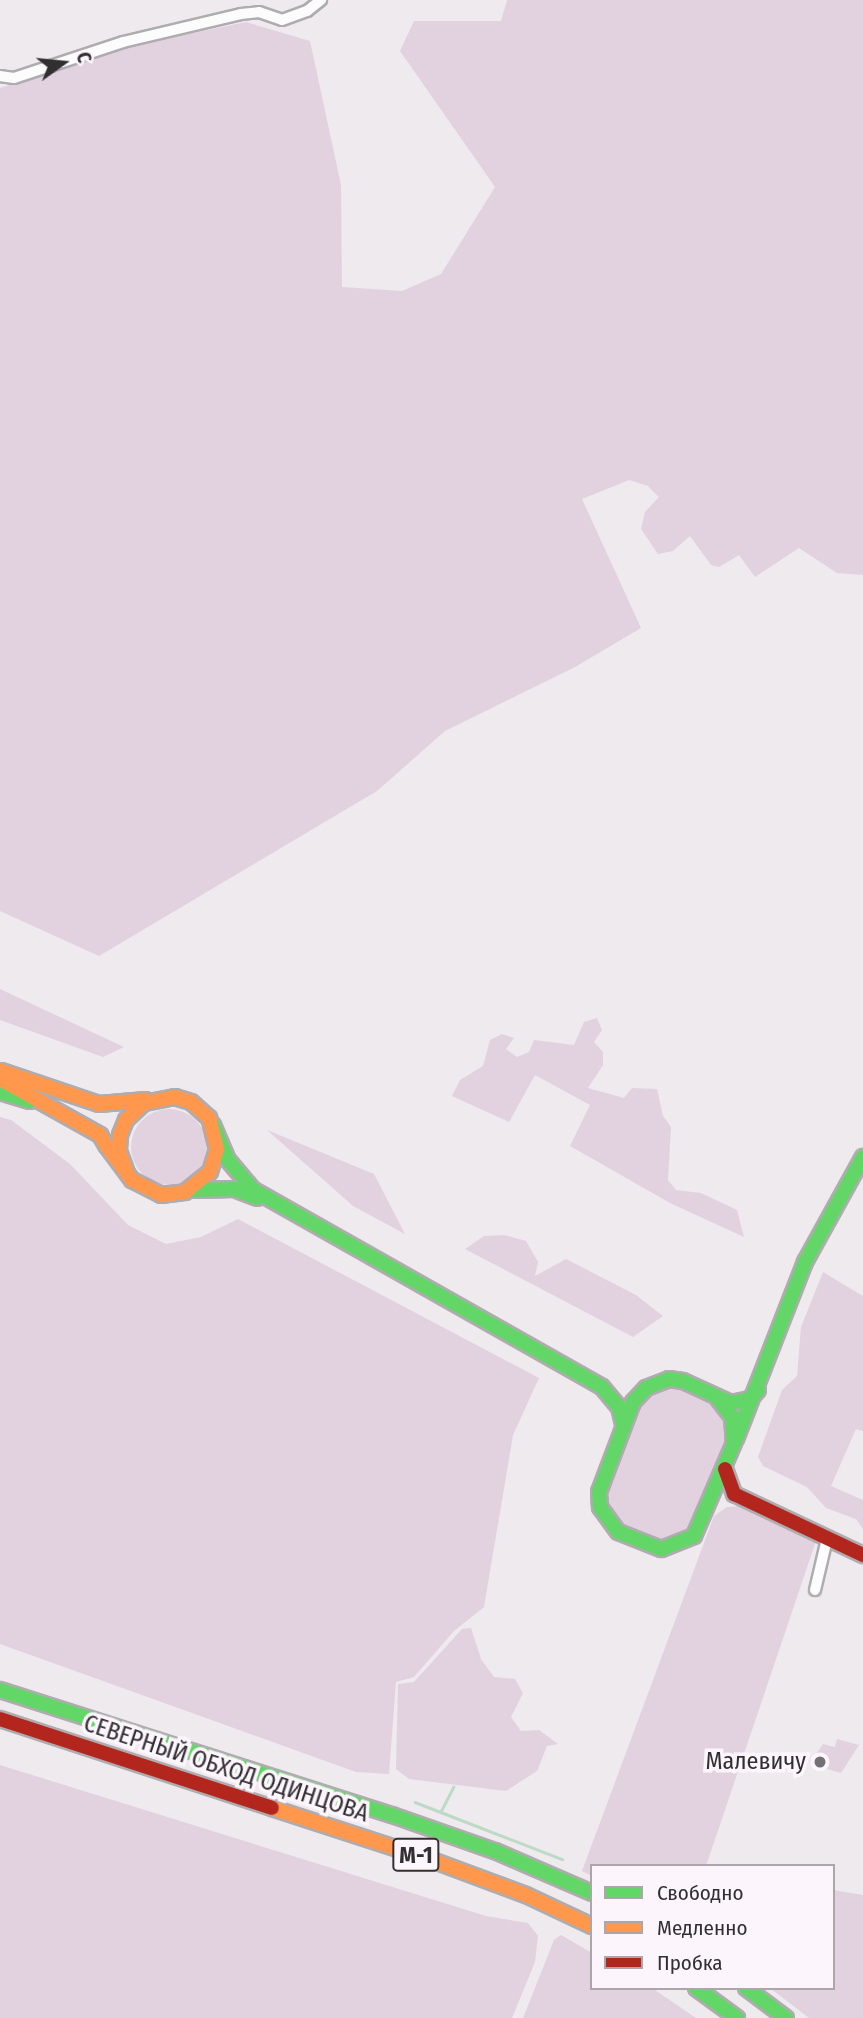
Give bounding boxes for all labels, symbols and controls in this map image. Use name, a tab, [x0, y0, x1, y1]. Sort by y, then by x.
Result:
north arrow	[28, 28, 98, 98]
text: С	[71, 50, 96, 65]
street label: СЕВЕРНЫЙ ОБХОД ОДИНЦОВА	[80, 1709, 372, 1829]
place label: Малевичу	[705, 1748, 806, 1776]
marker: Малевичу	[812, 1754, 828, 1770]
road number: М-1	[392, 1836, 440, 1874]
legend	[590, 1864, 835, 1990]
text: Свободно	[657, 1880, 743, 1906]
text: Медленно	[657, 1915, 747, 1941]
text: Пробка	[657, 1950, 723, 1976]

